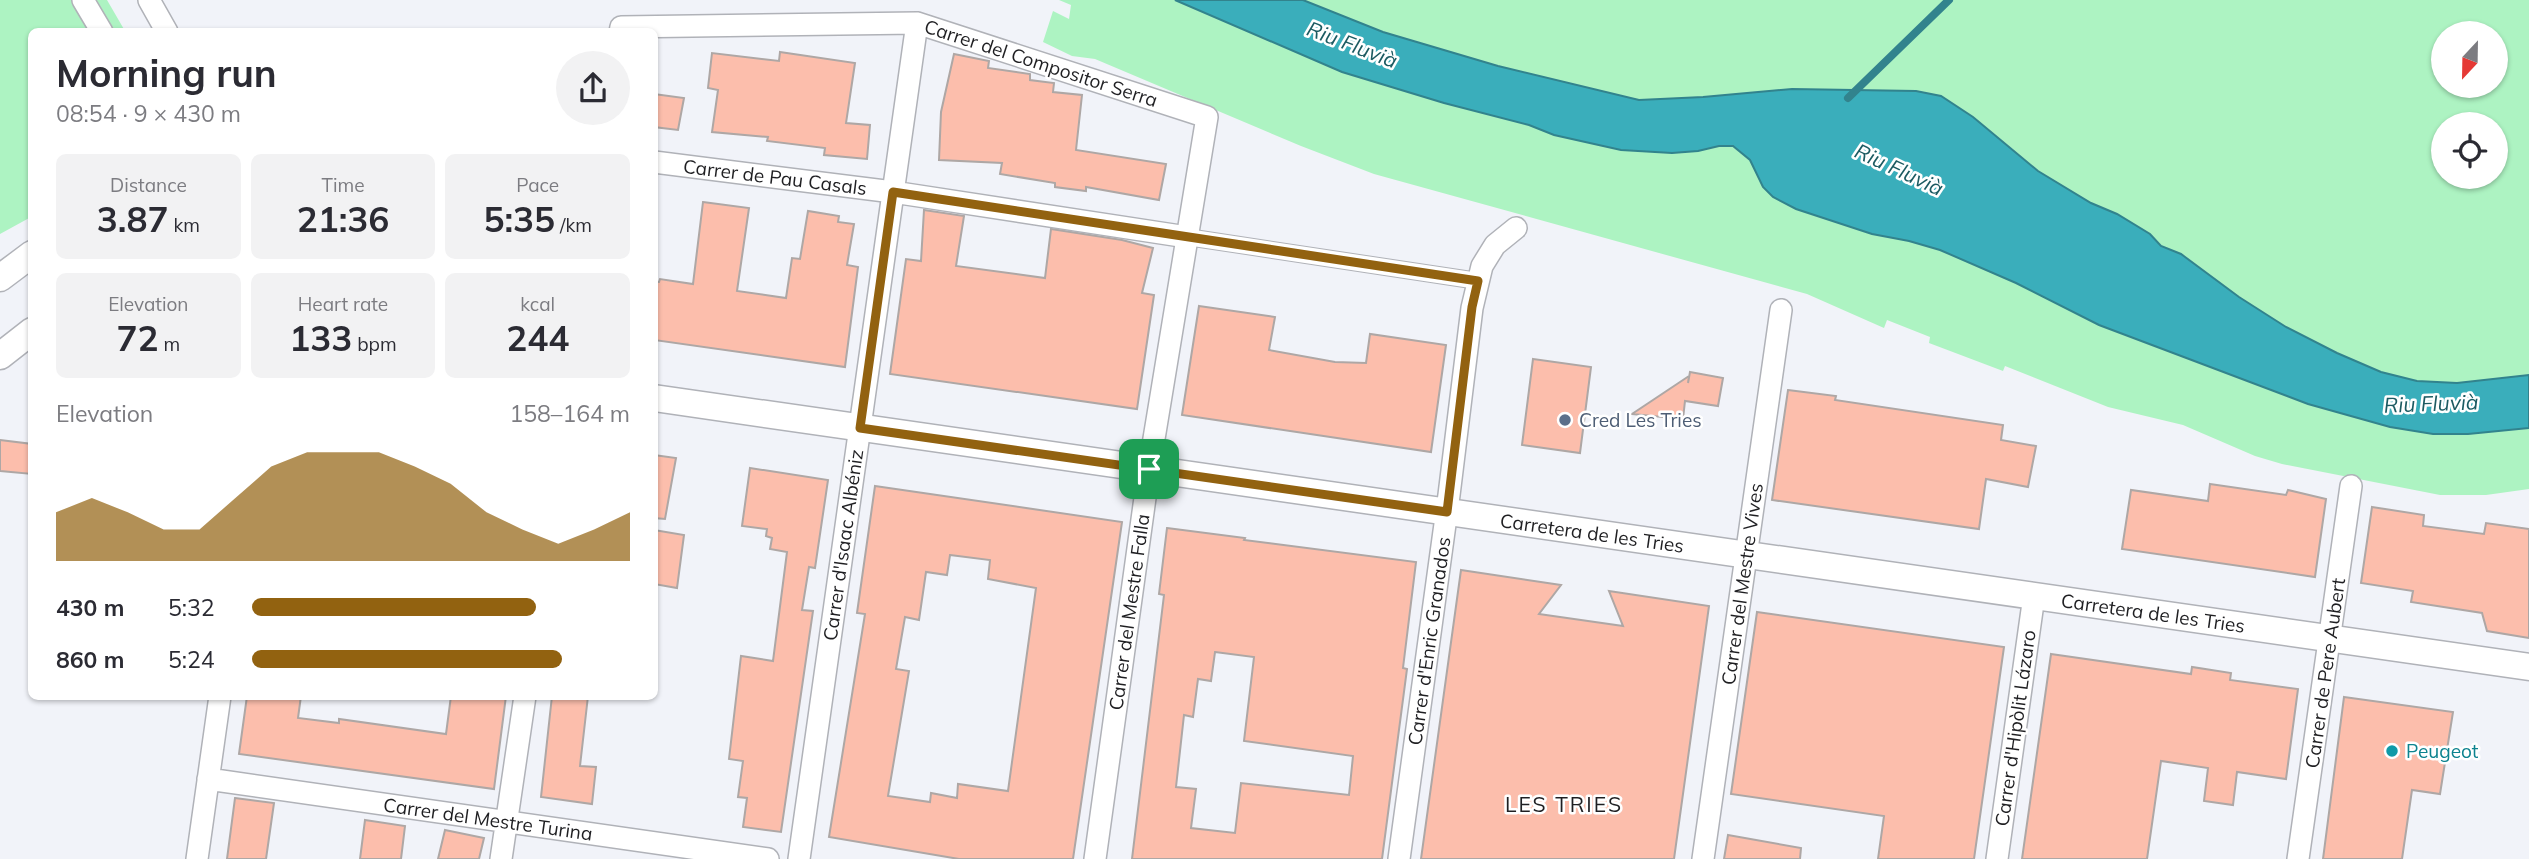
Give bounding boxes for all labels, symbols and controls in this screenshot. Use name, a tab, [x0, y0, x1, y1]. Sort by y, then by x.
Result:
street label: Carrer del Compositor Serra	[921, 14, 1161, 112]
water label: Riu Fluvià	[1303, 15, 1401, 73]
north arrow	[2431, 21, 2508, 98]
map controls	[2431, 21, 2508, 189]
text: Morning run	[56, 49, 277, 97]
button: share	[556, 51, 630, 125]
text: 08:54 · 9 × 430 m	[56, 99, 241, 128]
button: locate	[2431, 112, 2508, 189]
water label: Riu Fluvià	[1851, 137, 1948, 201]
street label: Carrer de Pau Casals	[682, 154, 868, 200]
text: Distance	[110, 173, 187, 197]
text: Time	[321, 173, 365, 197]
text: Pace	[516, 173, 559, 197]
text: 3.87	[97, 197, 168, 241]
text: 21:36	[297, 197, 389, 241]
text: 5:35	[483, 197, 555, 241]
text: km	[168, 213, 200, 237]
text: /km	[555, 213, 592, 237]
text: Elevation	[108, 292, 189, 316]
text: Heart rate	[298, 292, 388, 316]
text: kcal	[520, 292, 555, 316]
text: 72	[116, 316, 159, 360]
text: 133	[289, 316, 352, 360]
text: 244	[506, 316, 569, 360]
text: m	[159, 332, 180, 356]
text: bpm	[352, 332, 397, 356]
water label: Riu Fluvià	[2383, 388, 2479, 418]
text: Elevation	[56, 399, 153, 428]
text: 158–164 m	[509, 399, 630, 428]
place label: Cred Les Tries	[1579, 408, 1702, 432]
marker: Cred Les Tries	[1557, 412, 1573, 428]
pin	[1119, 439, 1179, 499]
street label: Carrer d'Isaac Albéniz	[818, 448, 868, 642]
icon: arrive	[1130, 450, 1168, 488]
street label: Carrer del Mestre Vives	[1716, 482, 1768, 686]
street label: Carretera de les Tries	[1499, 508, 1685, 558]
street label: Carrer del Mestre Falla	[1103, 512, 1155, 712]
street label: Carrer d'Enric Granados	[1403, 535, 1455, 747]
street label: Carrer de Pere Aubert	[2300, 576, 2350, 770]
street label: Carretera de les Tries	[2060, 588, 2246, 638]
text: 430 m	[56, 593, 124, 622]
text: 5:32	[168, 593, 215, 622]
street label: Carrer d'Hipòlit Lázaro	[1989, 628, 2041, 828]
text: 860 m	[56, 645, 124, 674]
text: 5:24	[168, 645, 215, 674]
place label: Peugeot	[2406, 739, 2479, 763]
marker: Peugeot	[2384, 743, 2400, 759]
district label: LES TRIES	[1505, 791, 1623, 817]
street label: Carrer del Mestre Turina	[382, 792, 594, 846]

